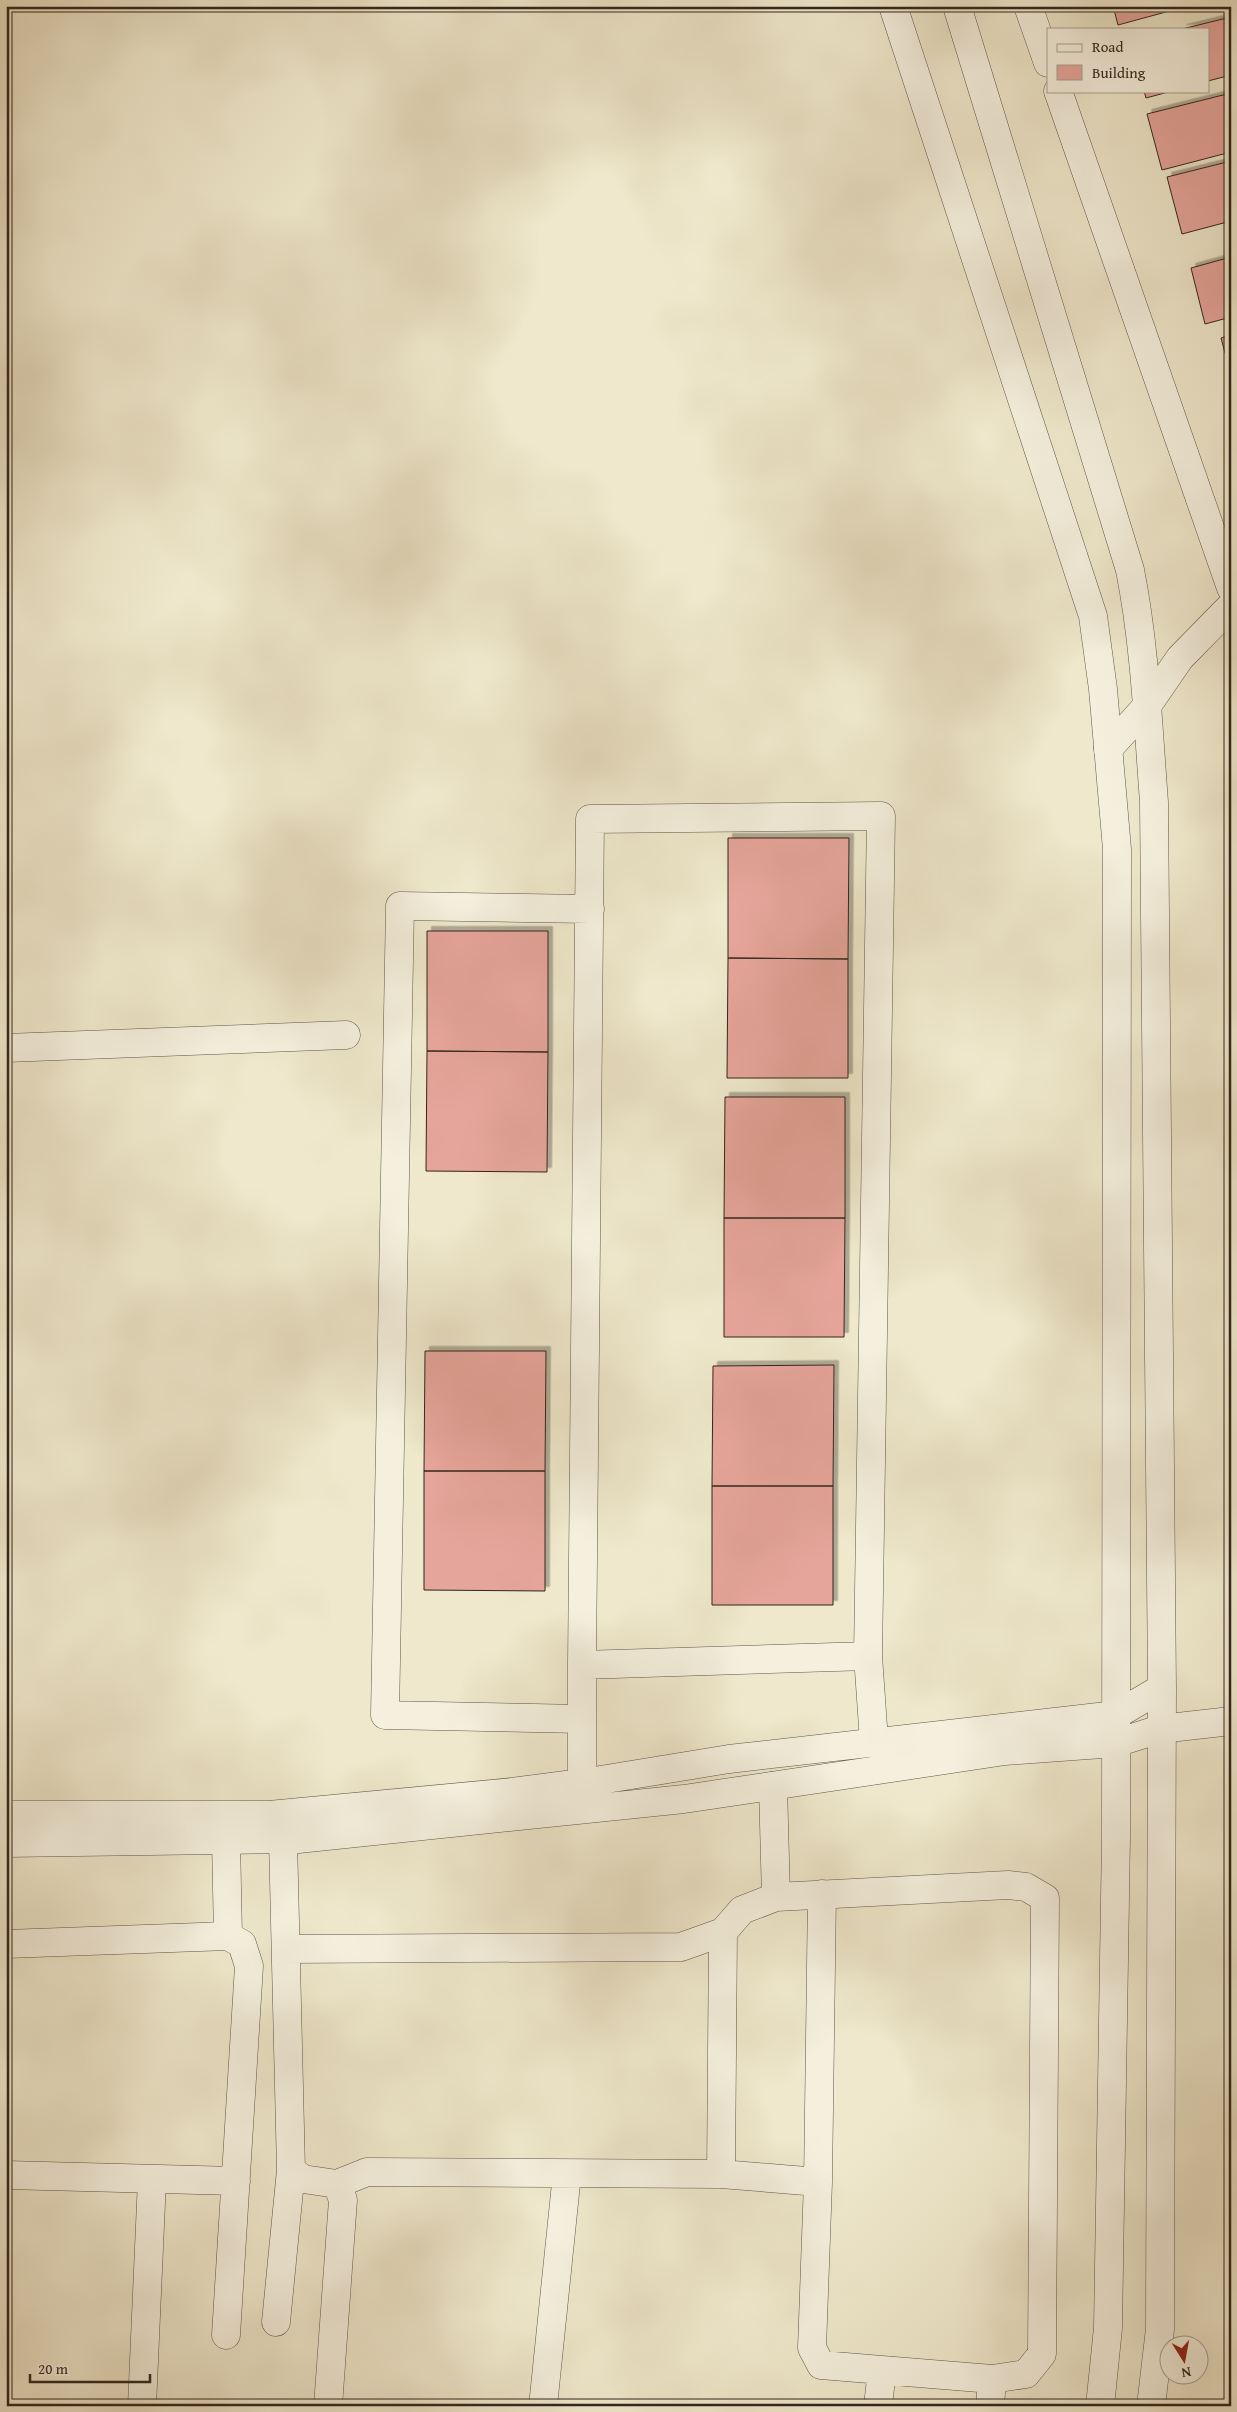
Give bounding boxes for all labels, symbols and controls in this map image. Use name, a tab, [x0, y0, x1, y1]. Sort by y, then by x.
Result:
legend	[1047, 28, 1210, 92]
text: Road	[1092, 36, 1123, 57]
text: Building	[1092, 62, 1146, 83]
north arrow	[1160, 2334, 1210, 2384]
scale bar	[30, 2352, 150, 2384]
text: 20 m	[38, 2358, 69, 2379]
text: N	[1179, 2362, 1193, 2384]

